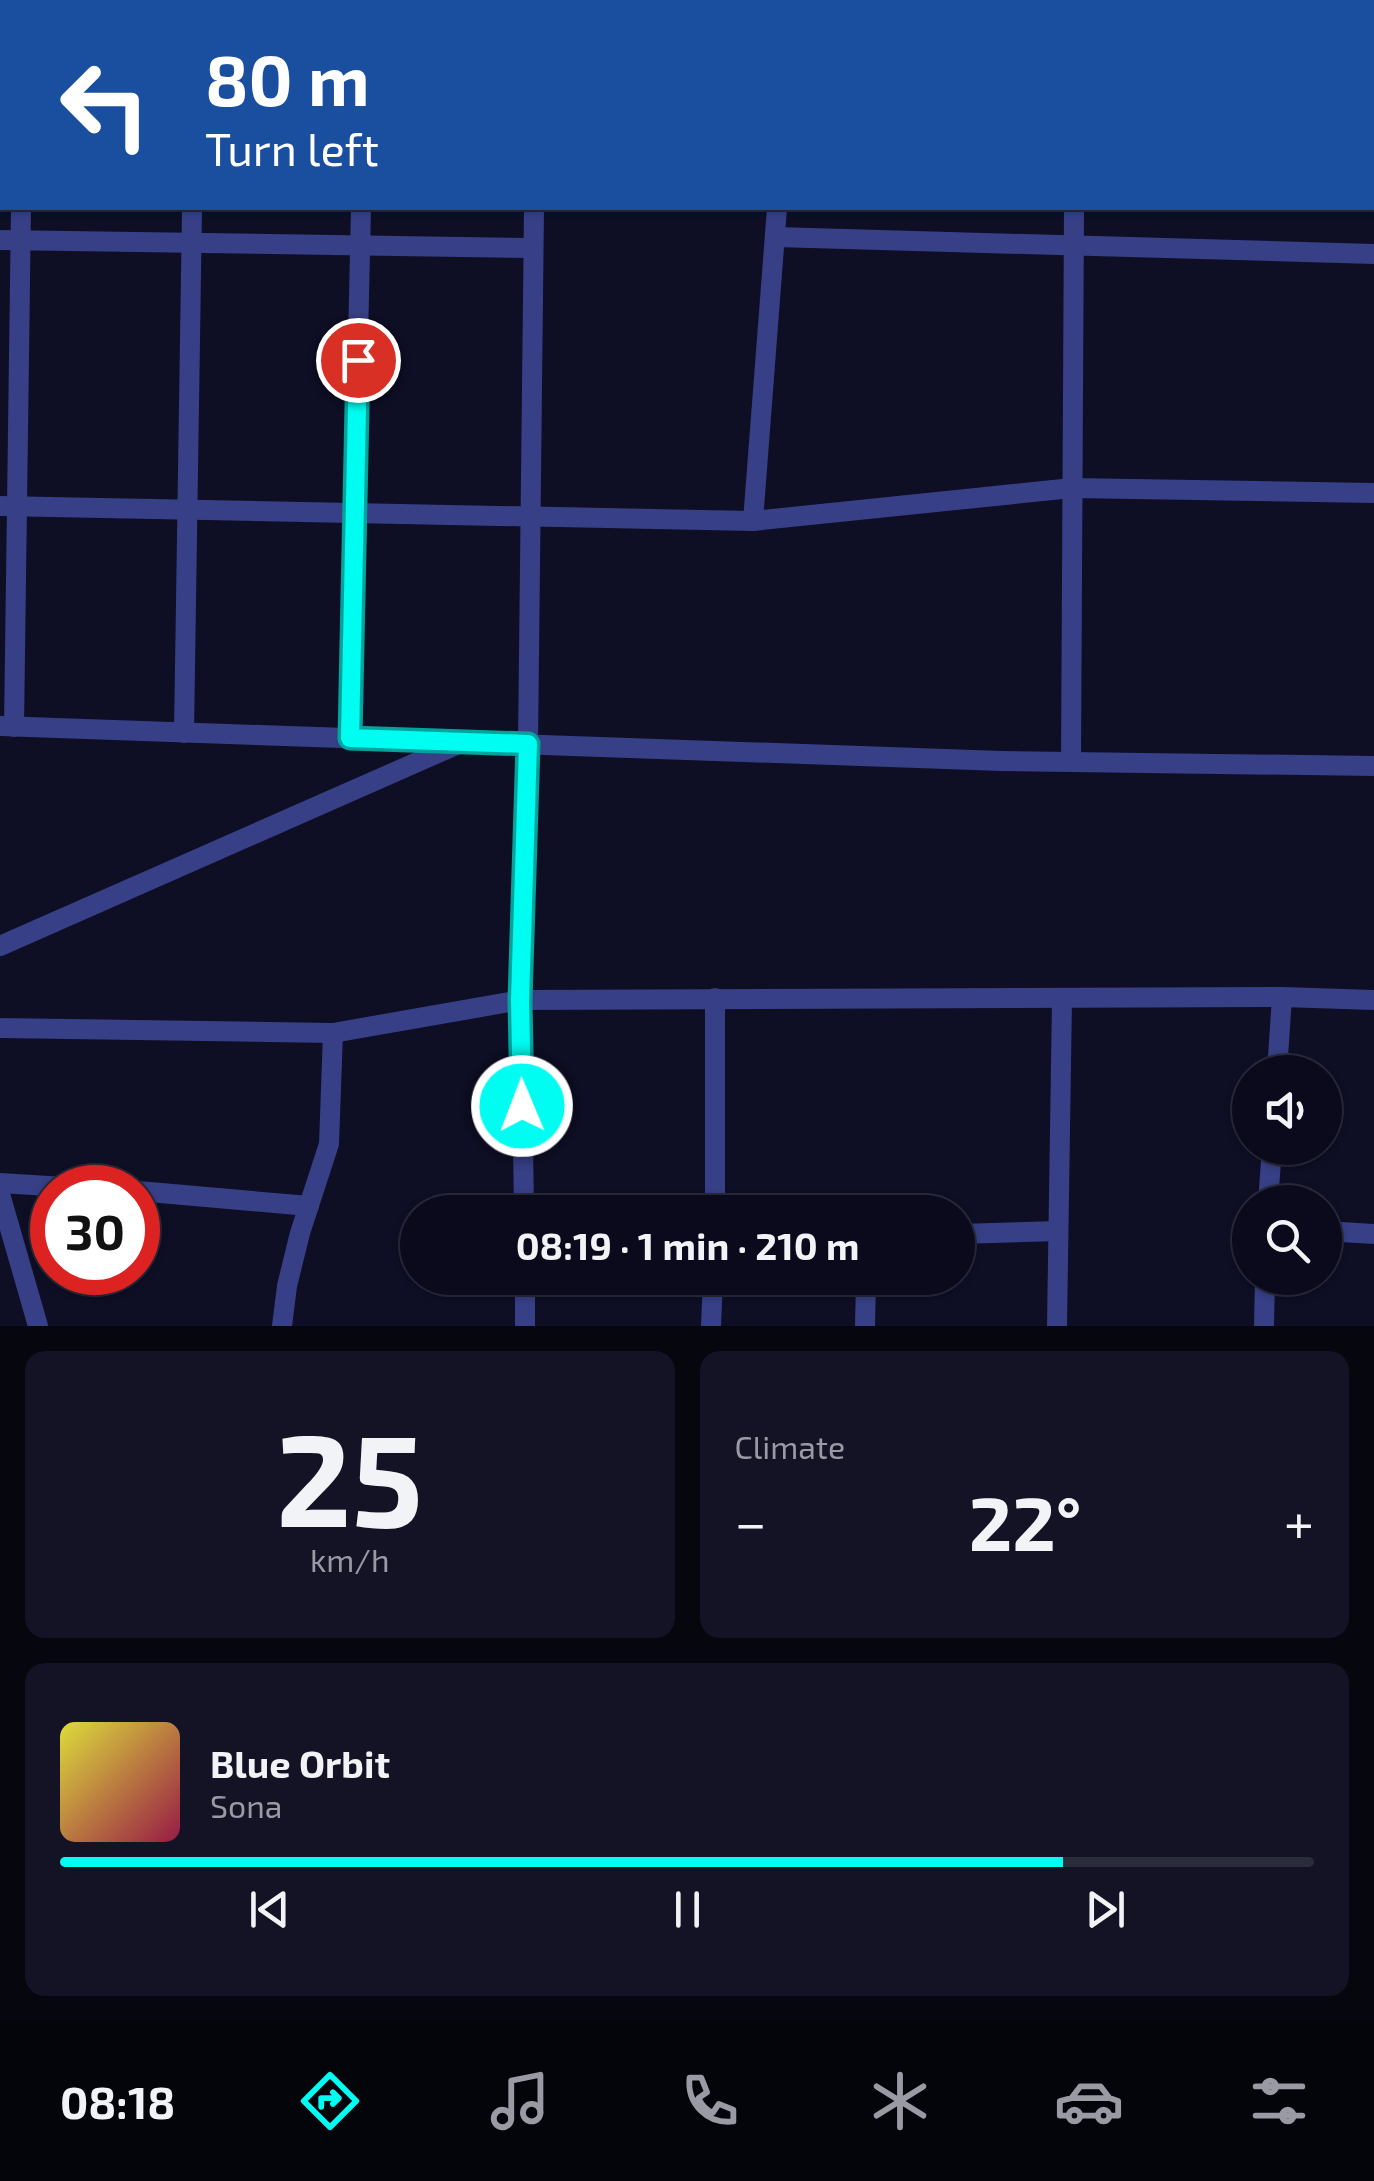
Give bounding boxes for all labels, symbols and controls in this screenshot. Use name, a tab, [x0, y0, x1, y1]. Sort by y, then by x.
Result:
text: 80 m	[205, 36, 370, 120]
icon: left	[40, 40, 170, 170]
text: Turn left	[205, 121, 379, 175]
pin	[316, 318, 401, 403]
icon: arrive	[331, 333, 386, 388]
position arrow	[470, 1054, 574, 1158]
map controls	[1232, 1055, 1342, 1295]
button: sound	[1232, 1055, 1342, 1165]
speed limit sign: 30	[30, 1165, 160, 1295]
button: search	[1232, 1185, 1342, 1295]
text: 08:19 · 1 min · 210 m	[516, 1222, 859, 1268]
text: 25	[276, 1397, 423, 1553]
text: Climate	[735, 1427, 845, 1465]
text: 22°	[969, 1476, 1082, 1566]
text: −	[735, 1488, 767, 1554]
text: +	[1284, 1488, 1314, 1554]
text: km/h	[310, 1540, 389, 1578]
text: Blue Orbit	[210, 1740, 390, 1786]
text: Sona	[210, 1786, 282, 1824]
icon: previous	[242, 1882, 297, 1937]
icon: pause	[660, 1882, 715, 1937]
icon: next	[1078, 1882, 1133, 1937]
icon: directions	[295, 2066, 365, 2136]
icon: music	[485, 2066, 555, 2136]
icon: phone	[675, 2066, 745, 2136]
icon: climate	[865, 2066, 935, 2136]
icon: car	[1054, 2066, 1124, 2136]
icon: filters	[1244, 2066, 1314, 2136]
text: 08:18	[60, 2074, 175, 2128]

